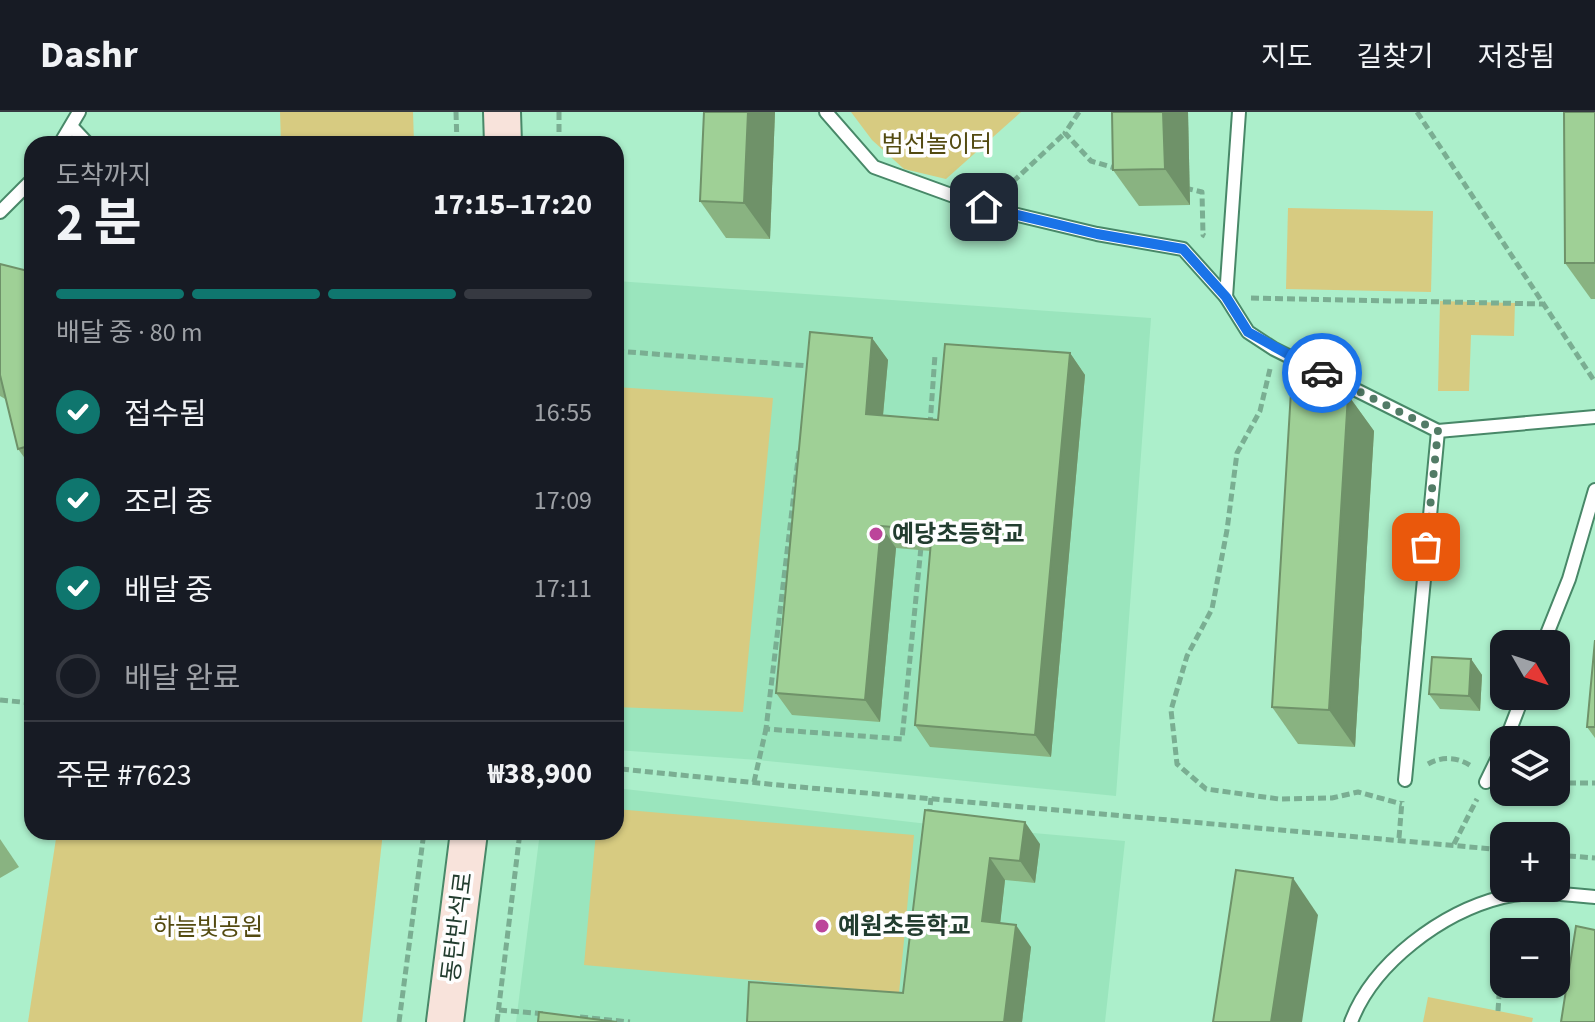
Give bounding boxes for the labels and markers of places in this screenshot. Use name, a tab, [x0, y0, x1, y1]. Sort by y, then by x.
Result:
pin	[950, 173, 1018, 241]
pin	[1392, 513, 1460, 581]
place label: 예당초등학교	[892, 517, 1024, 552]
marker: 예당초등학교	[867, 525, 885, 543]
place label: 예원초등학교	[838, 909, 970, 944]
marker: 예원초등학교	[813, 917, 831, 935]

